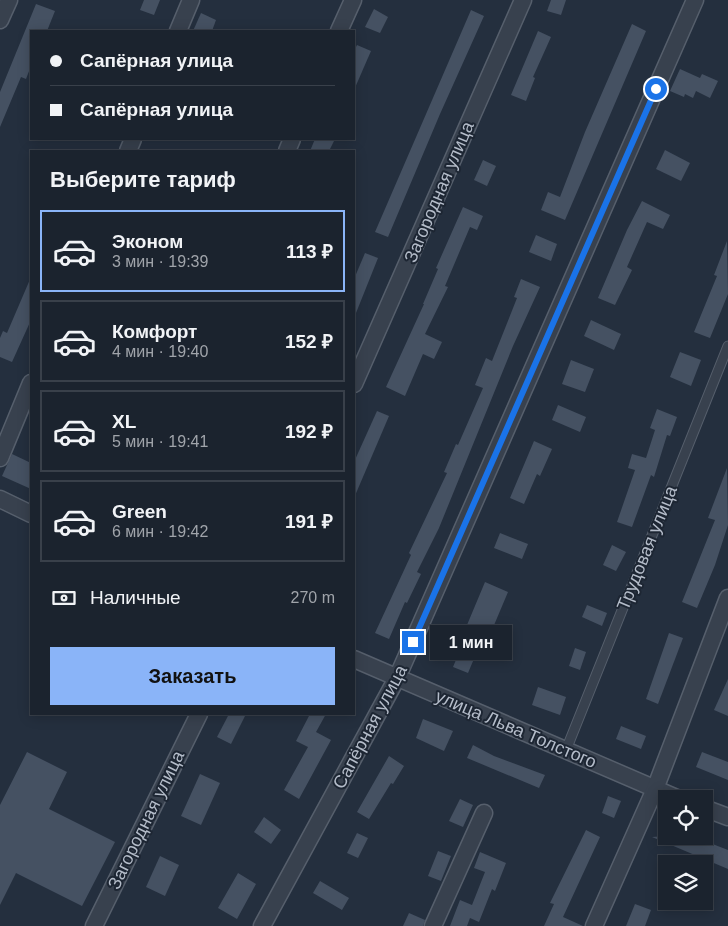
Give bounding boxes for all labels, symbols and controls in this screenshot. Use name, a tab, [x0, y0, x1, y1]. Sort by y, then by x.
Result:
text: Сапёрная улица	[80, 50, 233, 71]
route start	[645, 78, 667, 100]
text: Сапёрная улица	[80, 99, 233, 120]
street label: Загородная улица	[400, 118, 478, 266]
text: Выберите тариф	[50, 167, 236, 192]
icon: car	[52, 229, 97, 274]
text: Эконом	[112, 231, 183, 252]
text: 113 ₽	[286, 241, 333, 262]
text: 3 мин · 19:39	[112, 253, 208, 270]
icon: car	[52, 319, 97, 364]
text: Комфорт	[112, 321, 197, 342]
text: 152 ₽	[285, 331, 333, 352]
text: 4 мин · 19:40	[112, 343, 208, 360]
icon: car	[52, 409, 97, 454]
text: XL	[112, 411, 136, 432]
text: 192 ₽	[285, 421, 333, 442]
text: 5 мин · 19:41	[112, 433, 208, 450]
street label: Трудовая улица	[613, 482, 681, 613]
icon: car	[52, 499, 97, 544]
text: Green	[112, 501, 167, 522]
text: 191 ₽	[285, 511, 333, 532]
text: 6 мин · 19:42	[112, 523, 208, 540]
icon: cash	[50, 584, 78, 612]
text: Наличные	[90, 587, 181, 608]
text: 270 m	[291, 589, 335, 606]
callout: 1 мин	[430, 624, 513, 660]
route end	[402, 631, 424, 653]
text: 1 мин	[449, 634, 493, 651]
button: Заказать	[50, 647, 335, 705]
street label: Сапёрная улица	[329, 661, 411, 792]
street label: улица Льва Толстого	[432, 686, 600, 772]
street label: Загородная улица	[104, 747, 189, 892]
map controls	[658, 790, 713, 910]
button: locate	[658, 790, 713, 845]
button: layers	[658, 855, 713, 910]

